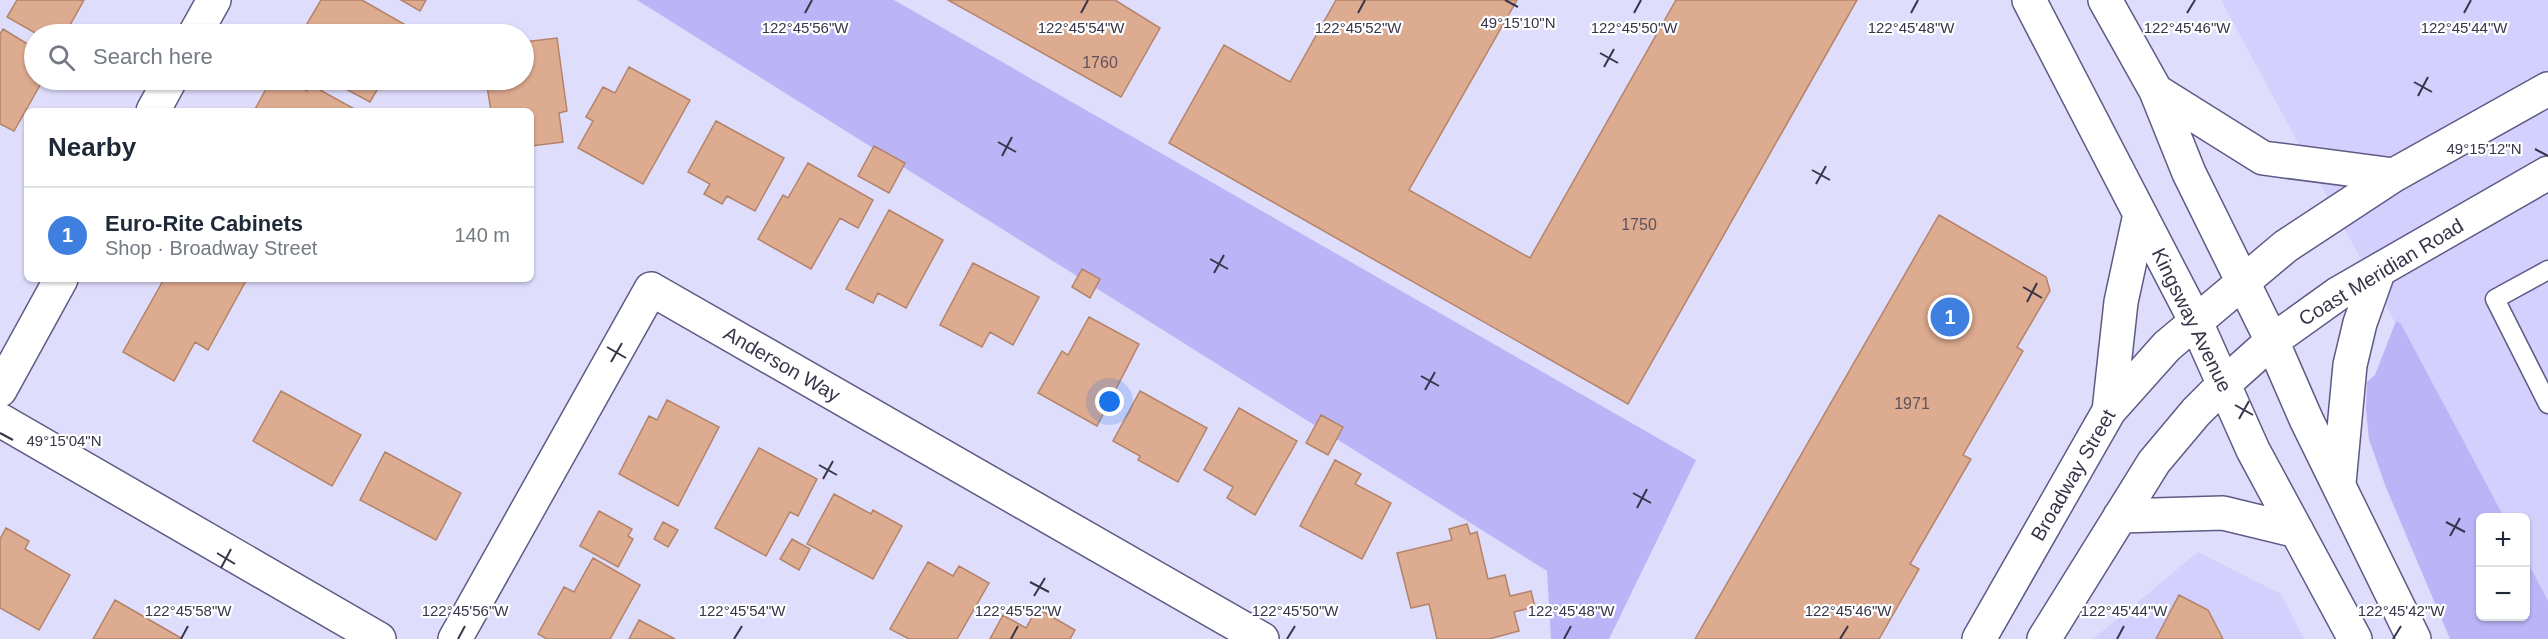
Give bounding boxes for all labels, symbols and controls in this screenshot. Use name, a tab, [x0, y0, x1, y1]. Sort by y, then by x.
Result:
text: 49°15'10"N	[1480, 14, 1556, 31]
text: 122°45'56"W	[762, 19, 849, 36]
text: 122°45'54"W	[1038, 19, 1125, 36]
text: 122°45'52"W	[1315, 19, 1402, 36]
text: 122°45'50"W	[1591, 19, 1678, 36]
text: 122°45'48"W	[1868, 19, 1955, 36]
text: 122°45'46"W	[2144, 19, 2231, 36]
text: 122°45'44"W	[2421, 19, 2508, 36]
search box	[24, 24, 534, 90]
icon: search	[45, 41, 78, 74]
text: Search here	[93, 44, 213, 69]
house number: 1760	[1082, 54, 1118, 71]
text: Nearby	[48, 132, 136, 162]
text: 49°15'12"N	[2446, 140, 2522, 157]
text: Euro-Rite Cabinets	[105, 211, 303, 236]
street label: Coast Meridian Road	[2295, 214, 2467, 330]
house number: 1750	[1621, 216, 1657, 233]
text: 1	[62, 224, 73, 246]
text: 140 m	[454, 224, 510, 246]
text: Shop · Broadway Street	[105, 237, 317, 259]
street label: Kingsway Avenue	[2148, 244, 2236, 396]
pin: 1	[1930, 294, 1970, 340]
street label: Anderson Way	[720, 322, 844, 406]
your location	[1095, 387, 1124, 416]
house number: 1971	[1894, 395, 1930, 412]
street label: Broadway Street	[2027, 405, 2120, 545]
text: 49°15'04"N	[26, 432, 102, 449]
map controls	[2476, 513, 2530, 621]
button: +	[2476, 513, 2530, 567]
button: −	[2476, 567, 2530, 621]
text: 122°45'58"W	[145, 602, 232, 619]
text: 122°45'56"W	[422, 602, 509, 619]
text: 122°45'54"W	[699, 602, 786, 619]
text: 122°45'52"W	[975, 602, 1062, 619]
text: 122°45'50"W	[1252, 602, 1339, 619]
text: 122°45'48"W	[1528, 602, 1615, 619]
text: 122°45'46"W	[1805, 602, 1892, 619]
text: 122°45'44"W	[2081, 602, 2168, 619]
text: 122°45'42"W	[2358, 602, 2445, 619]

